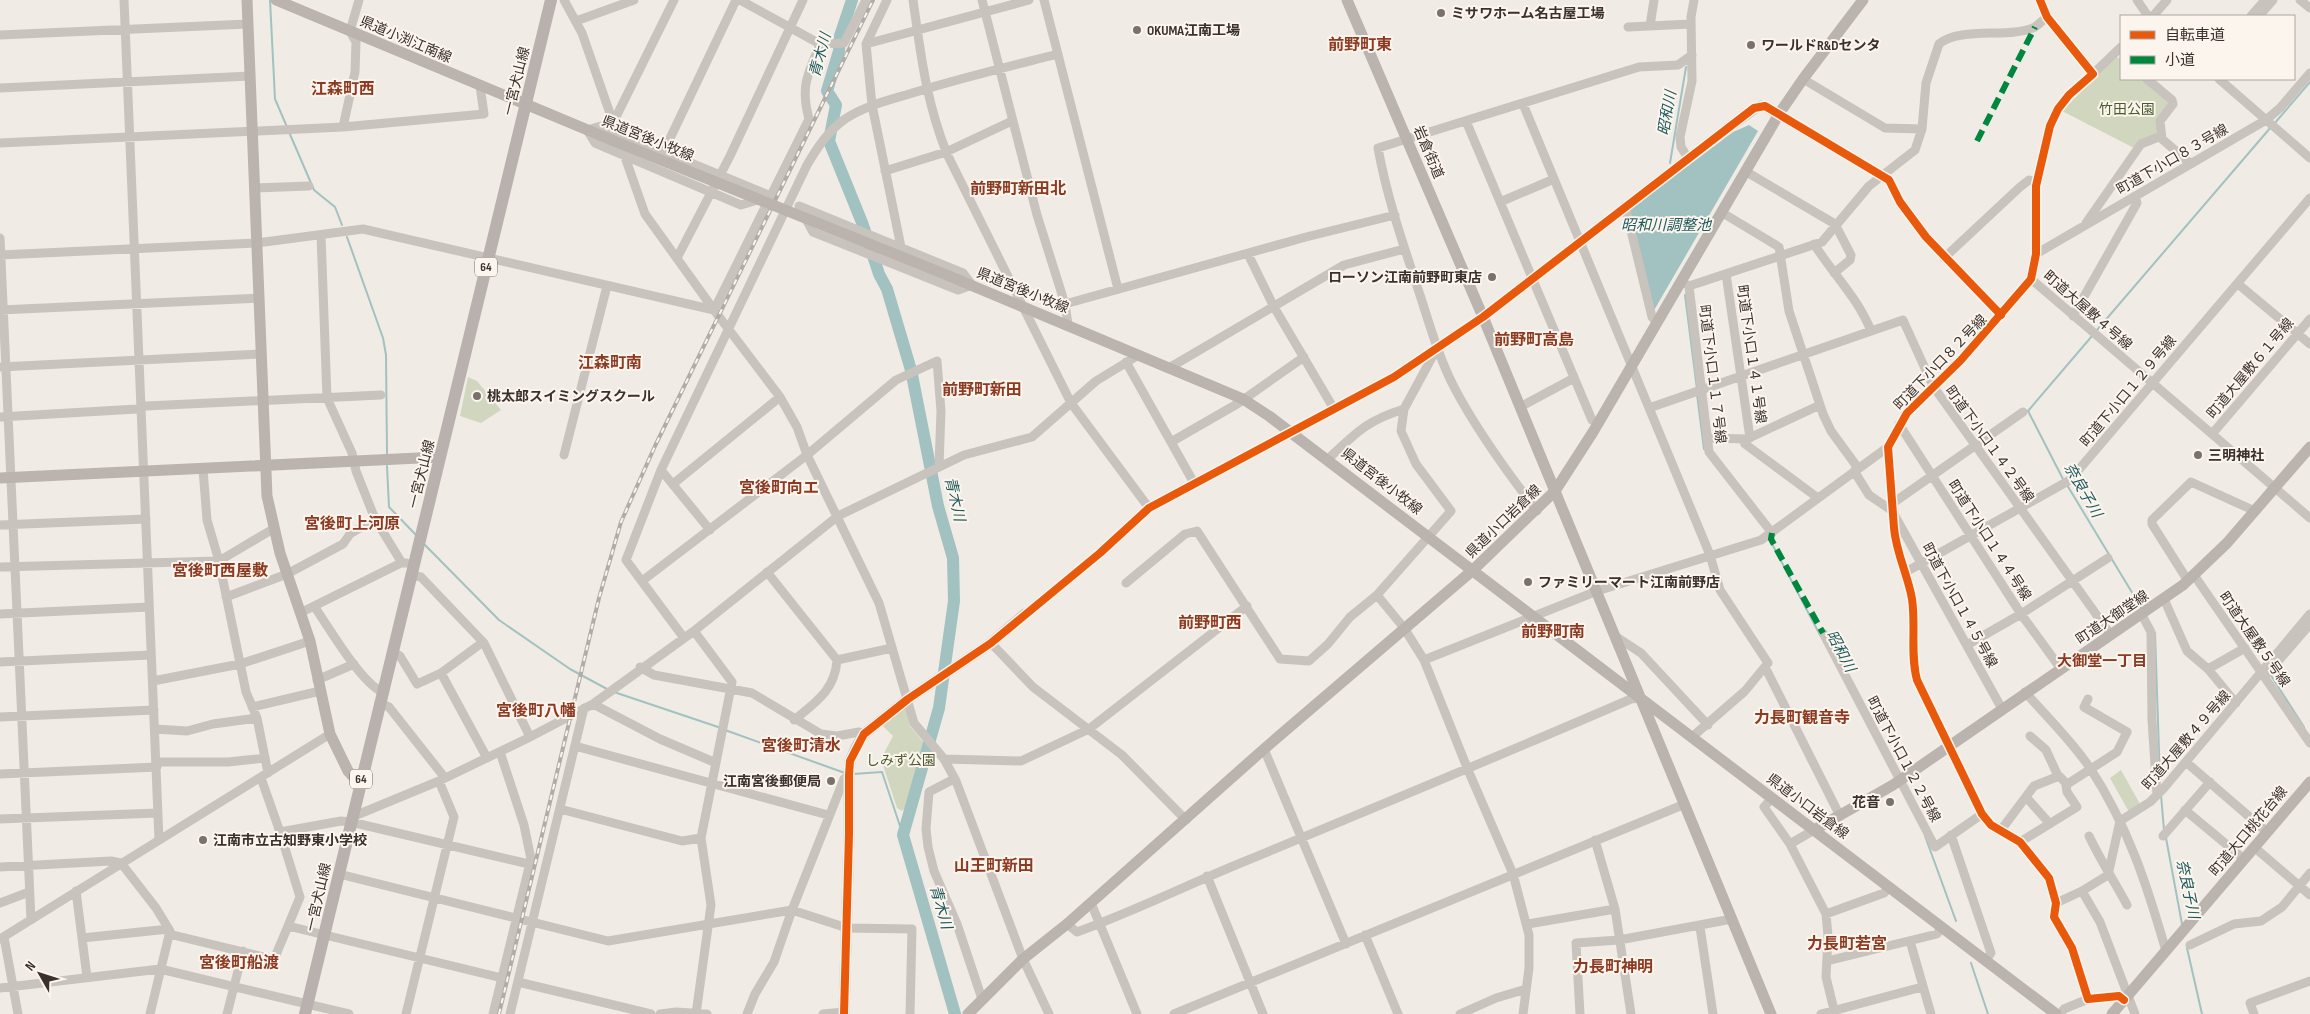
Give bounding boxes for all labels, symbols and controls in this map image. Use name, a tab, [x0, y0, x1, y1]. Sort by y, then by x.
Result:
place label: ミサワホーム名古屋工場	[1451, 5, 1605, 22]
marker: ミサワホーム名古屋工場	[1435, 7, 1447, 19]
street label: 県道小渕江南線	[357, 12, 454, 66]
legend	[2120, 15, 2295, 80]
place label: OKUMA江南工場	[1147, 22, 1240, 39]
marker: OKUMA江南工場	[1131, 24, 1143, 36]
text: 自転車道	[2165, 26, 2225, 45]
water label: 青木川	[805, 29, 836, 79]
district label: 前野町東	[1328, 36, 1392, 55]
place label: ワールドR&Dセンタ	[1761, 37, 1881, 54]
marker: ワールドR&Dセンタ	[1745, 39, 1757, 51]
street label: 一宮犬山線	[500, 45, 533, 117]
text: 小道	[2165, 51, 2195, 70]
district label: 江森町西	[311, 80, 375, 99]
water label: 昭和川	[1654, 87, 1681, 137]
park label: 竹田公園	[2099, 101, 2155, 118]
street label: 県道宮後小牧線	[599, 112, 696, 165]
street label: 町道下小口８３号線	[2113, 121, 2231, 198]
street label: 岩倉街道	[1410, 123, 1447, 181]
district label: 前野町新田北	[970, 180, 1066, 199]
water label: 昭和川調整池	[1621, 216, 1713, 235]
road number: 64	[475, 258, 497, 276]
street label: 県道宮後小牧線	[974, 264, 1071, 317]
street label: 町道大屋敷４号線	[2040, 267, 2136, 354]
place label: ローソン江南前野町東店	[1328, 269, 1482, 286]
marker: ローソン江南前野町東店	[1486, 271, 1498, 283]
street label: 町道下小口１４１号線	[1733, 284, 1770, 425]
street label: 町道下小口１１７号線	[1696, 304, 1729, 445]
street label: 町道下小口８２号線	[1890, 311, 1990, 414]
street label: 町道大屋敷６１号線	[2203, 315, 2297, 422]
district label: 前野町高島	[1494, 331, 1574, 350]
street label: 町道下小口１２９号線	[2077, 332, 2180, 450]
district label: 江森町南	[578, 354, 642, 373]
district label: 前野町新田	[942, 381, 1022, 400]
street label: 町道下小口１４２号線	[1942, 383, 2038, 506]
place label: 桃太郎スイミングスクール	[487, 388, 655, 405]
marker: 桃太郎スイミングスクール	[471, 390, 483, 402]
street label: 一宮犬山線	[405, 438, 438, 510]
street label: 県道宮後小牧線	[1338, 445, 1426, 518]
place label: 三明神社	[2208, 447, 2264, 464]
marker: 三明神社	[2192, 449, 2204, 461]
water label: 奈良子川	[2059, 460, 2107, 523]
water label: 青木川	[940, 475, 969, 525]
street label: 町道下小口１４４号線	[1944, 477, 2035, 604]
district label: 宮後町向エ	[739, 479, 819, 498]
street label: 県道小口岩倉線	[1462, 481, 1544, 562]
district label: 宮後町上河原	[304, 515, 400, 534]
street label: 町道下小口１４５号線	[1918, 540, 2001, 671]
district label: 宮後町西屋敷	[172, 561, 268, 581]
place label: ファミリーマート江南前野店	[1538, 574, 1720, 591]
marker: ファミリーマート江南前野店	[1522, 576, 1534, 588]
street label: 町道大御堂線	[2073, 587, 2152, 648]
street label: 町道大屋敷５号線	[2216, 589, 2294, 690]
district label: 前野町西	[1178, 614, 1242, 633]
district label: 前野町南	[1521, 623, 1585, 642]
water label: 昭和川	[1822, 627, 1860, 677]
district label: 大御堂一丁目	[2057, 652, 2147, 671]
street label: 町道大屋敷４９号線	[2139, 687, 2234, 793]
street label: 町道下小口１２２号線	[1863, 693, 1944, 825]
district label: 宮後町八幡	[496, 702, 576, 721]
district label: 力長町観音寺	[1754, 709, 1850, 728]
district label: 宮後町清水	[761, 737, 841, 756]
park label: しみず公園	[866, 752, 936, 769]
road number: 64	[350, 770, 372, 789]
street label: 県道小口岩倉線	[1763, 770, 1852, 843]
place label: 江南宮後郵便局	[723, 773, 821, 790]
marker: 江南宮後郵便局	[825, 775, 837, 787]
street label: 町道大口桃花台線	[2206, 783, 2291, 880]
place label: 花音	[1852, 794, 1880, 811]
marker: 花音	[1884, 796, 1896, 808]
place label: 江南市立古知野東小学校	[213, 832, 367, 849]
marker: 江南市立古知野東小学校	[197, 834, 209, 846]
district label: 山王町新田	[954, 857, 1034, 876]
water label: 奈良子川	[2172, 858, 2203, 922]
street label: 一宮犬山線	[302, 861, 335, 933]
water label: 青木川	[925, 883, 956, 933]
district label: 力長町若宮	[1807, 935, 1887, 954]
north arrow	[15, 949, 65, 999]
district label: 宮後町船渡	[199, 954, 279, 973]
district label: 力長町神明	[1573, 957, 1653, 977]
text: N	[21, 958, 39, 974]

